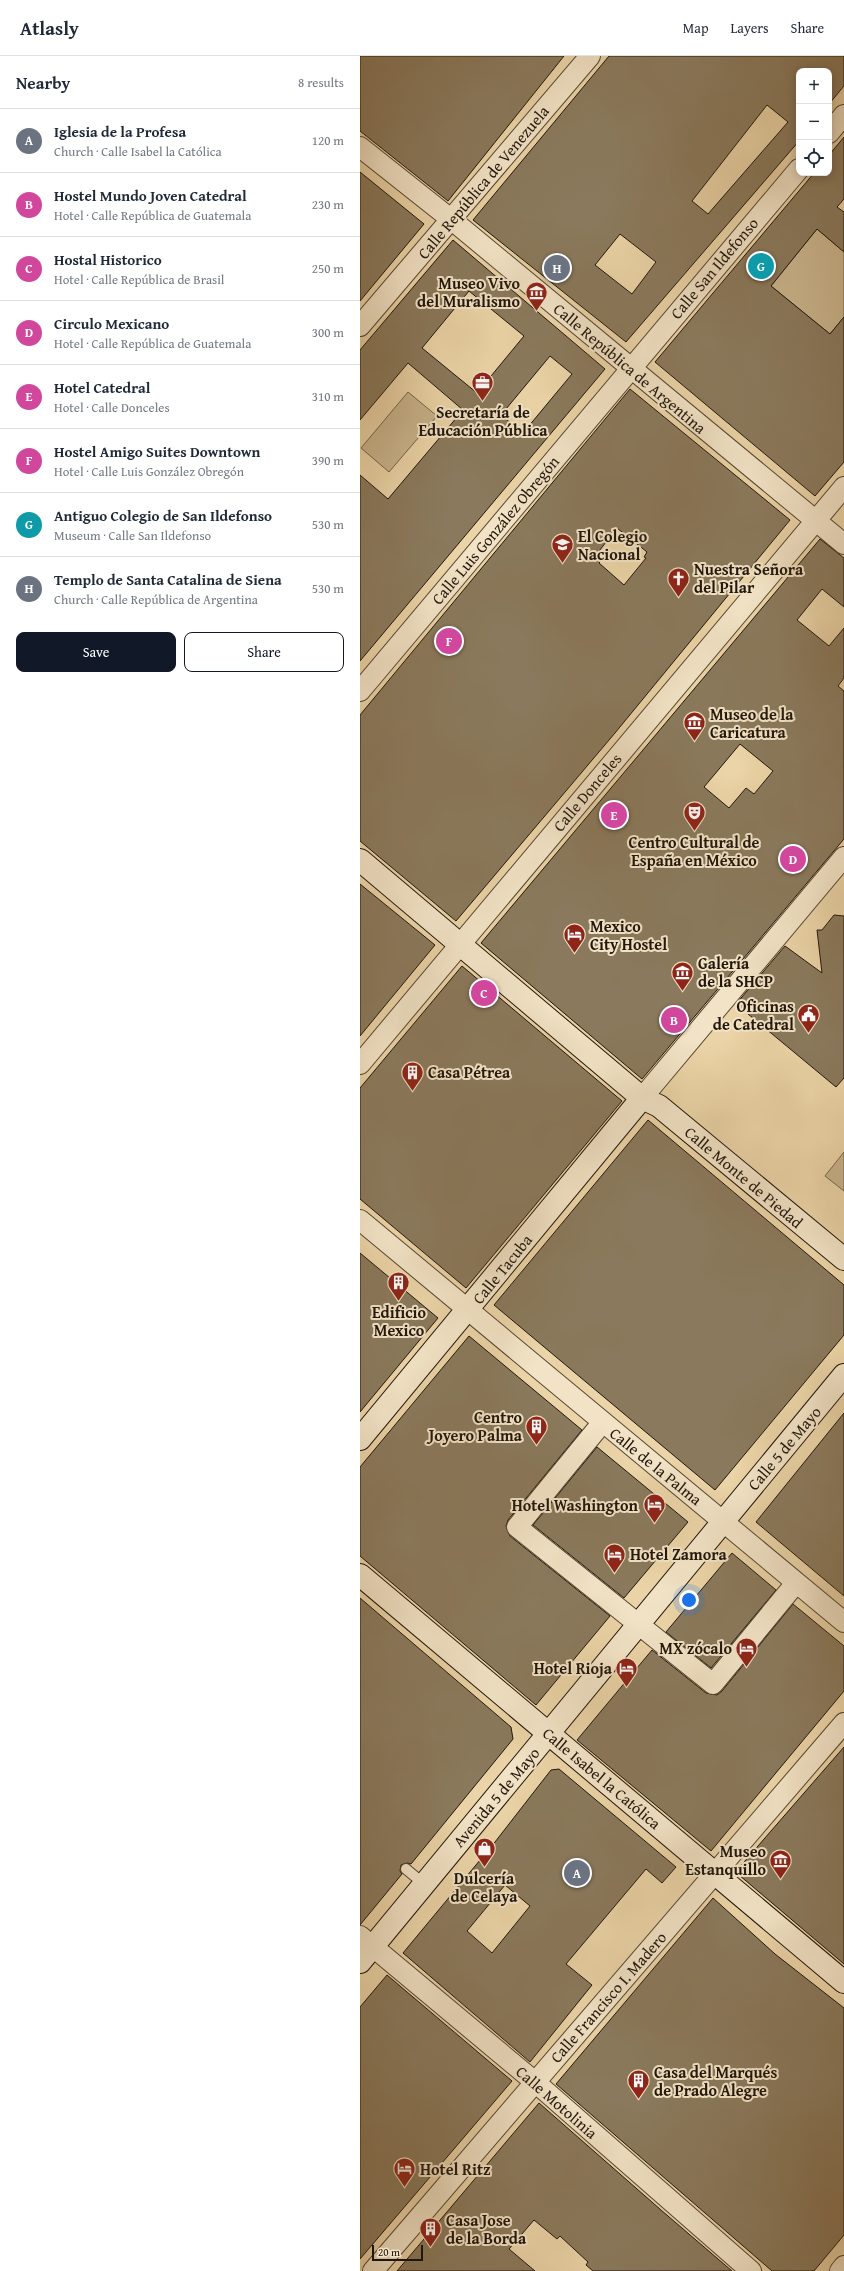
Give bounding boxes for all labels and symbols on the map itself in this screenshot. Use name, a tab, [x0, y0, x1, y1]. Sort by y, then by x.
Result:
street label: Calle República de Venezuela	[411, 100, 555, 264]
street label: Calle San Ildefonso	[664, 212, 764, 324]
pin: G	[748, 251, 774, 281]
pin: H	[544, 253, 570, 283]
place label: Museo Vivo del Muralismo	[417, 271, 520, 313]
museum icon: Museo Vivo del Muralismo	[523, 279, 549, 312]
street label: Calle República de Argentina	[548, 297, 712, 439]
office icon: Secretaría de Educación Pública	[470, 369, 496, 402]
place label: Secretaría de Educación Pública	[418, 400, 548, 442]
street label: Calle Luis González Obregón	[425, 450, 565, 610]
place label: El Colegio Nacional	[578, 524, 648, 566]
school or university icon: El Colegio Nacional	[549, 532, 575, 565]
place label: Nuestra Señora del Pilar	[694, 557, 804, 599]
church icon: Nuestra Señora del Pilar	[666, 565, 692, 598]
pin: F	[436, 626, 462, 656]
place label: Museo de la Caricatura	[710, 702, 794, 744]
museum icon: Museo de la Caricatura	[682, 710, 708, 743]
street label: Calle Donceles	[547, 747, 627, 837]
theatre icon: Centro Cultural de España en México	[681, 799, 707, 832]
pin: E	[601, 800, 627, 830]
place label: Centro Cultural de España en México	[629, 830, 760, 872]
pin: D	[780, 844, 806, 874]
place label: Mexico City Hostel	[590, 914, 667, 956]
hotel icon: Mexico City Hostel	[561, 922, 587, 955]
place label: Galería de la SHCP	[698, 951, 773, 993]
museum icon: Galería de la SHCP	[669, 959, 695, 992]
pin: C	[471, 978, 497, 1008]
place label: Oficinas de Catedral	[713, 994, 794, 1036]
public building icon: Oficinas de Catedral	[796, 1002, 822, 1035]
pin: B	[661, 1005, 687, 1035]
building icon: Casa Pétrea	[399, 1059, 425, 1092]
place label: Casa Pétrea	[428, 1060, 511, 1084]
street label: Calle Monte de Piedad	[680, 1120, 809, 1234]
street label: Calle Tacuba	[466, 1229, 538, 1309]
building icon: Edificio Mexico	[386, 1269, 412, 1302]
place label: Edificio Mexico	[372, 1300, 427, 1342]
street label: Calle 5 de Mayo	[742, 1401, 826, 1495]
place label: Centro Joyero Palma	[426, 1405, 523, 1447]
building icon: Centro Joyero Palma	[524, 1413, 550, 1446]
street label: Calle de la Palma	[605, 1421, 708, 1511]
hotel icon: Hotel Washington	[641, 1492, 667, 1525]
place label: Hotel Washington	[512, 1493, 639, 1517]
hotel icon: Hotel Zamora	[601, 1541, 627, 1574]
place label: Hotel Zamora	[630, 1542, 727, 1566]
your location	[679, 1590, 699, 1610]
hotel icon: MX zócalo	[734, 1635, 760, 1668]
place label: MX zócalo	[659, 1636, 732, 1660]
hotel icon: Hotel Rioja	[614, 1655, 640, 1688]
place label: Hotel Rioja	[534, 1656, 613, 1680]
street label: Calle Isabel la Católica	[538, 1721, 667, 1835]
street label: Avenida 5 de Mayo	[447, 1742, 545, 1852]
shop icon: Dulcería de Celaya	[471, 1835, 497, 1868]
place label: Museo Estanquillo	[685, 1839, 766, 1881]
museum icon: Museo Estanquillo	[768, 1847, 794, 1880]
pin: A	[564, 1858, 590, 1888]
place label: Dulcería de Celaya	[451, 1866, 518, 1908]
street label: Calle Francisco I. Madero	[544, 1926, 672, 2068]
street label: Calle Motolinia	[511, 2060, 603, 2145]
place label: Casa del Marqués de Prado Alegre	[654, 2060, 777, 2102]
building icon: Casa del Marqués de Prado Alegre	[626, 2068, 652, 2101]
hotel icon: Hotel Ritz	[391, 2156, 417, 2189]
place label: Hotel Ritz	[420, 2157, 491, 2181]
place label: Casa Jose de la Borda	[446, 2208, 527, 2250]
building icon: Casa Jose de la Borda	[418, 2216, 444, 2249]
scale bar	[372, 2243, 423, 2262]

